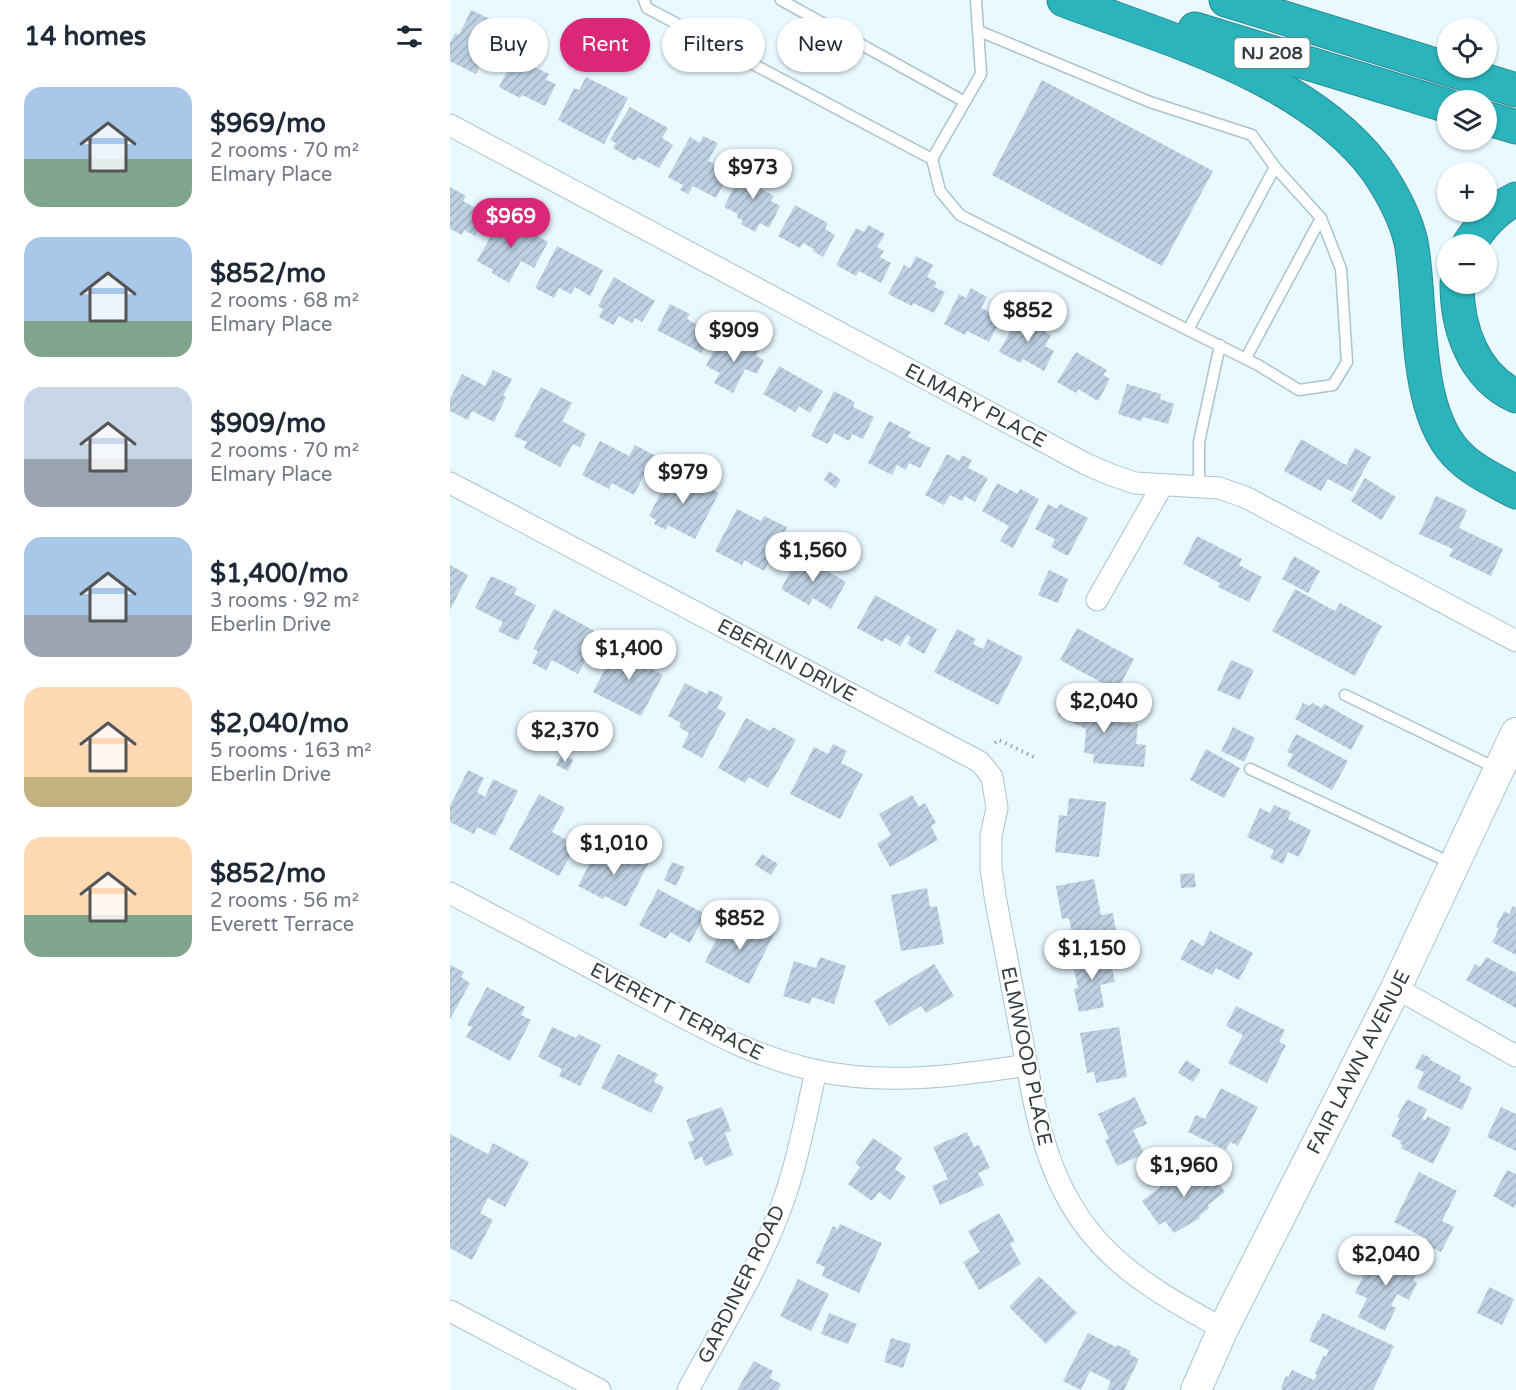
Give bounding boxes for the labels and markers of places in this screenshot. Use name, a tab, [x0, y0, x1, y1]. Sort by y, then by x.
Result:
pin: $973	[717, 149, 789, 200]
pin: $969	[475, 198, 547, 249]
pin: $852	[992, 292, 1064, 343]
pin: $909	[698, 312, 770, 363]
pin: $979	[647, 454, 719, 505]
pin: $1,560	[764, 532, 862, 583]
pin: $1,400	[580, 630, 678, 681]
pin: $2,040	[1055, 683, 1153, 734]
pin: $2,370	[516, 712, 614, 763]
pin: $1,010	[565, 825, 663, 876]
pin: $852	[704, 900, 776, 951]
pin: $1,150	[1043, 930, 1141, 981]
pin: $1,960	[1135, 1147, 1233, 1198]
pin: $2,040	[1337, 1236, 1435, 1287]

